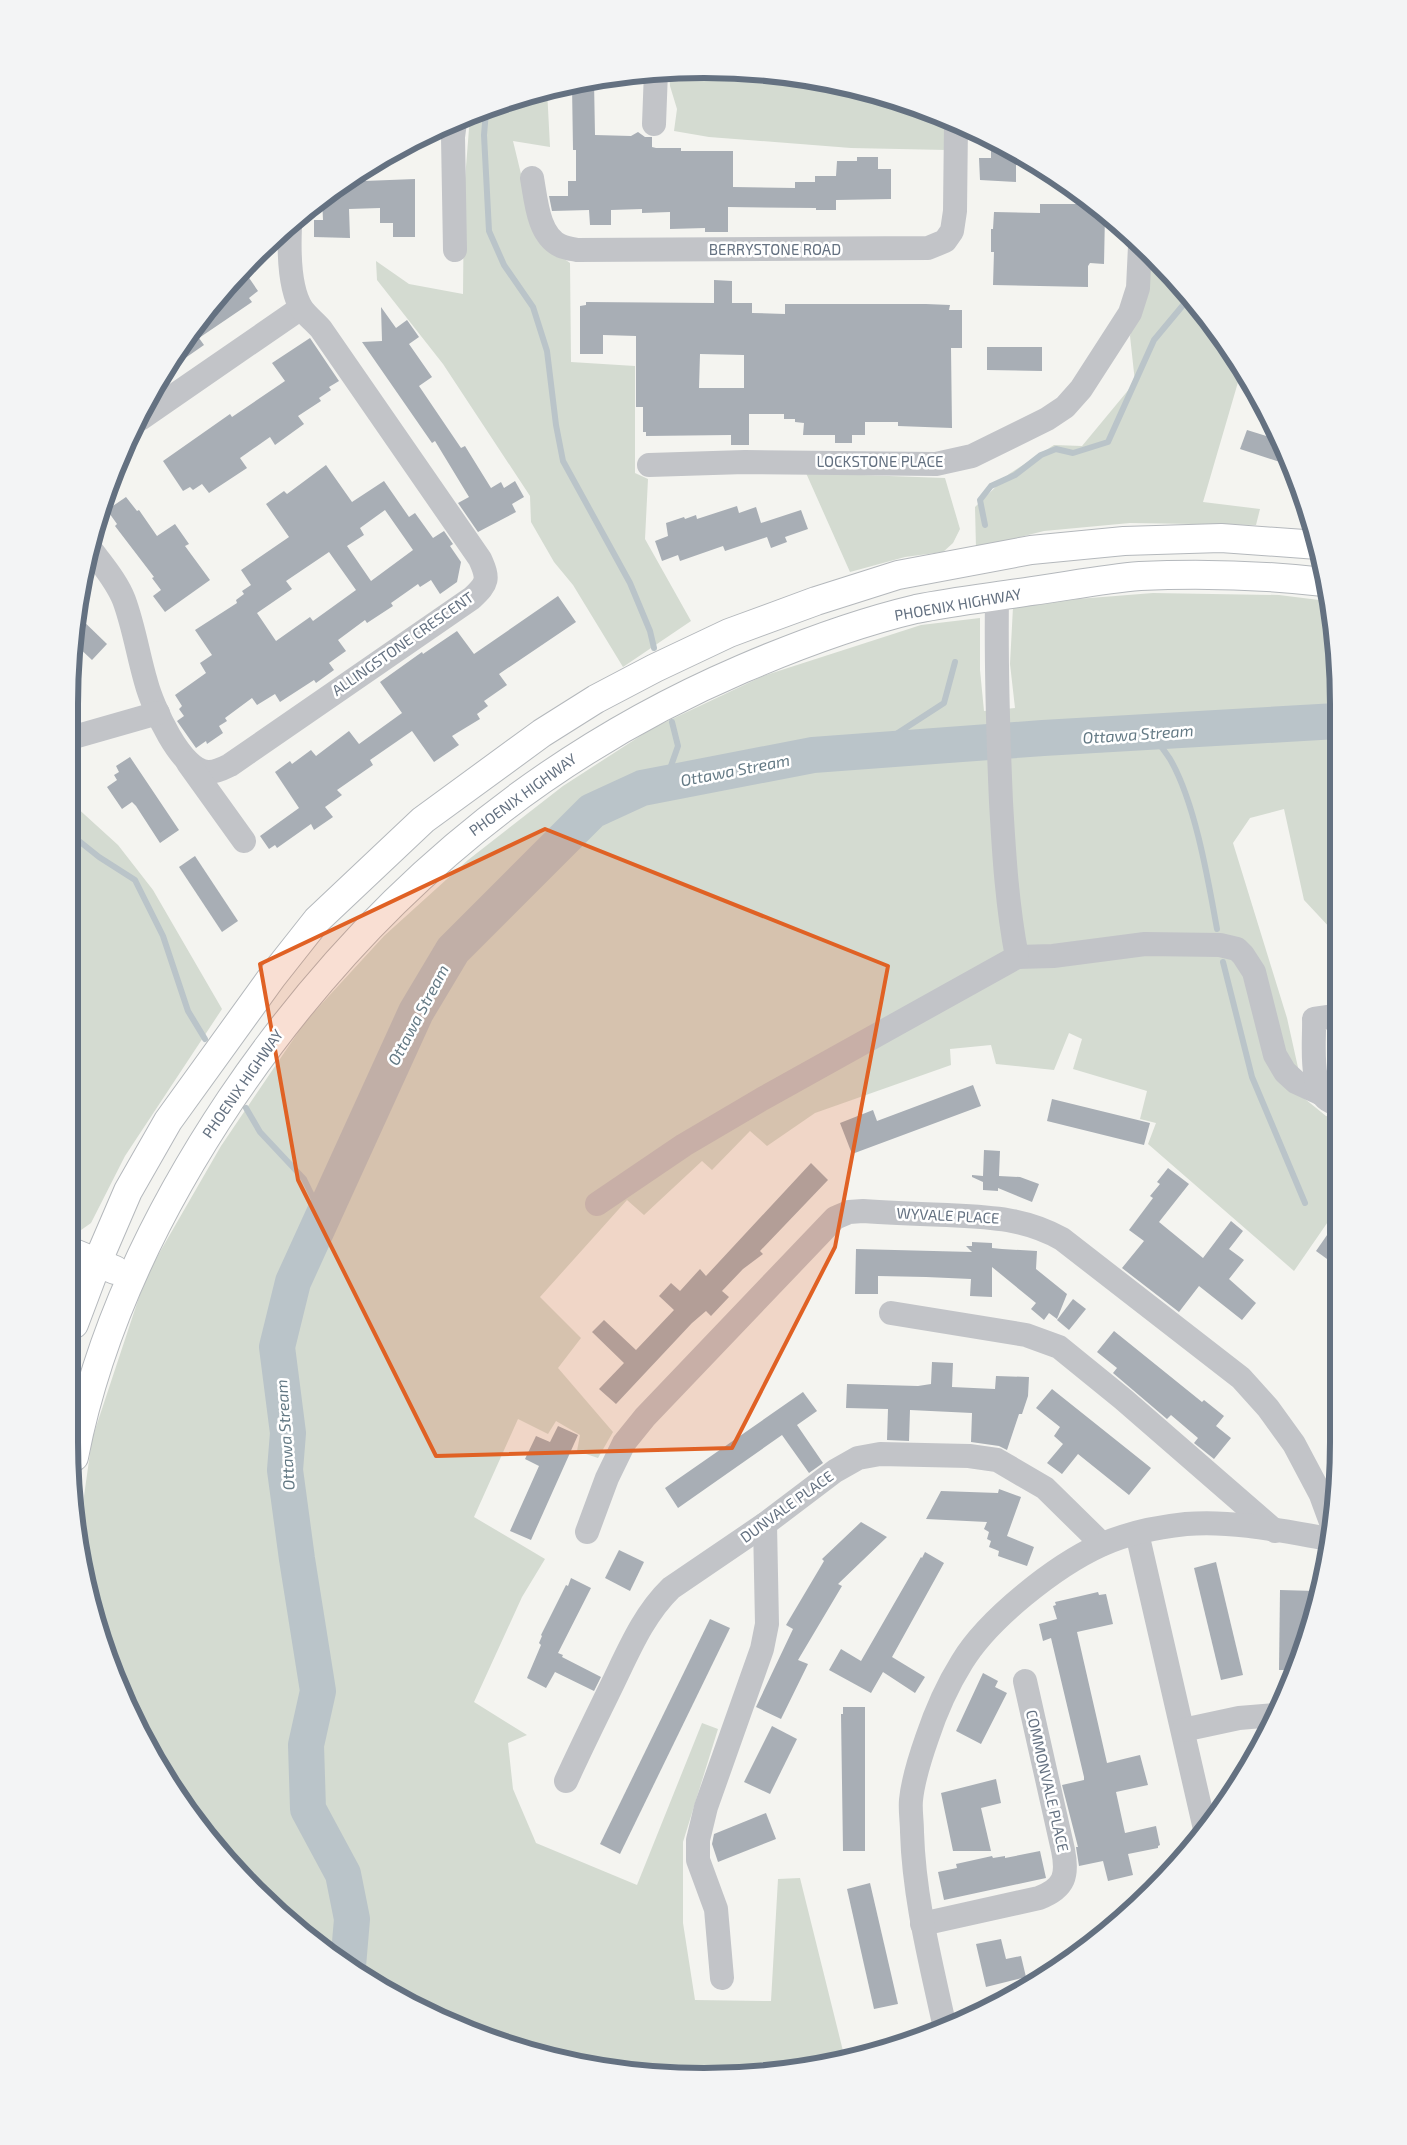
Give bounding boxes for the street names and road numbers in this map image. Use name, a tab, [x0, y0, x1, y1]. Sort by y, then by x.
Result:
street label: BERRYSTONE ROAD	[709, 240, 841, 258]
street label: LOCKSTONE PLACE	[817, 452, 943, 470]
street label: PHOENIX HIGHWAY	[893, 584, 1023, 624]
street label: ALLINGSTONE CRESCENT	[328, 587, 477, 699]
street label: PHOENIX HIGHWAY	[465, 749, 580, 839]
street label: PHOENIX HIGHWAY	[198, 1025, 287, 1141]
street label: WYVALE PLACE	[896, 1203, 1000, 1227]
street label: DUNVALE PLACE	[736, 1466, 836, 1546]
street label: COMMONVALE PLACE	[1023, 1708, 1073, 1854]

